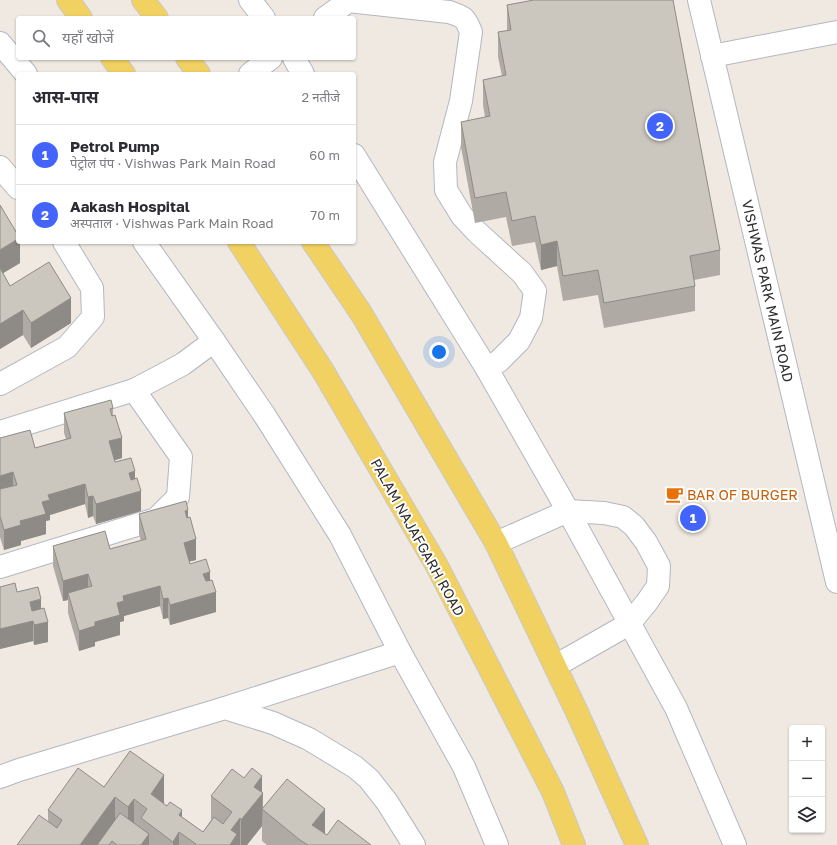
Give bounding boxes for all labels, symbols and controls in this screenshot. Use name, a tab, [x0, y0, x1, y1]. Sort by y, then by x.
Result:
search box	[16, 16, 356, 60]
icon: search	[30, 27, 52, 49]
text: यहाँ खोजें	[62, 28, 114, 46]
text: आस-पास	[32, 86, 99, 107]
text: 2 नतीजे	[302, 89, 340, 105]
pin: 2	[647, 111, 673, 141]
text: Petrol Pump	[70, 137, 159, 155]
text: 1	[42, 147, 48, 163]
text: 60 m	[309, 147, 340, 163]
text: पेट्रोल पंप · Vishwas Park Main Road	[70, 155, 276, 171]
text: Aakash Hospital	[70, 197, 190, 215]
street label: VISHWAS PARK MAIN ROAD	[739, 198, 797, 384]
text: 2	[41, 207, 49, 223]
text: 70 m	[310, 207, 340, 223]
text: अस्पताल · Vishwas Park Main Road	[70, 215, 274, 231]
your location	[429, 342, 449, 362]
street label: PALAM NAJAFGARH ROAD	[368, 455, 468, 619]
cafe icon: BAR OF BURGER	[664, 484, 684, 504]
place label: BAR OF BURGER	[687, 486, 798, 503]
pin: 1	[680, 503, 706, 533]
map controls	[789, 725, 825, 833]
button: +	[789, 725, 825, 761]
button: −	[789, 761, 825, 797]
button: layers	[789, 797, 825, 833]

